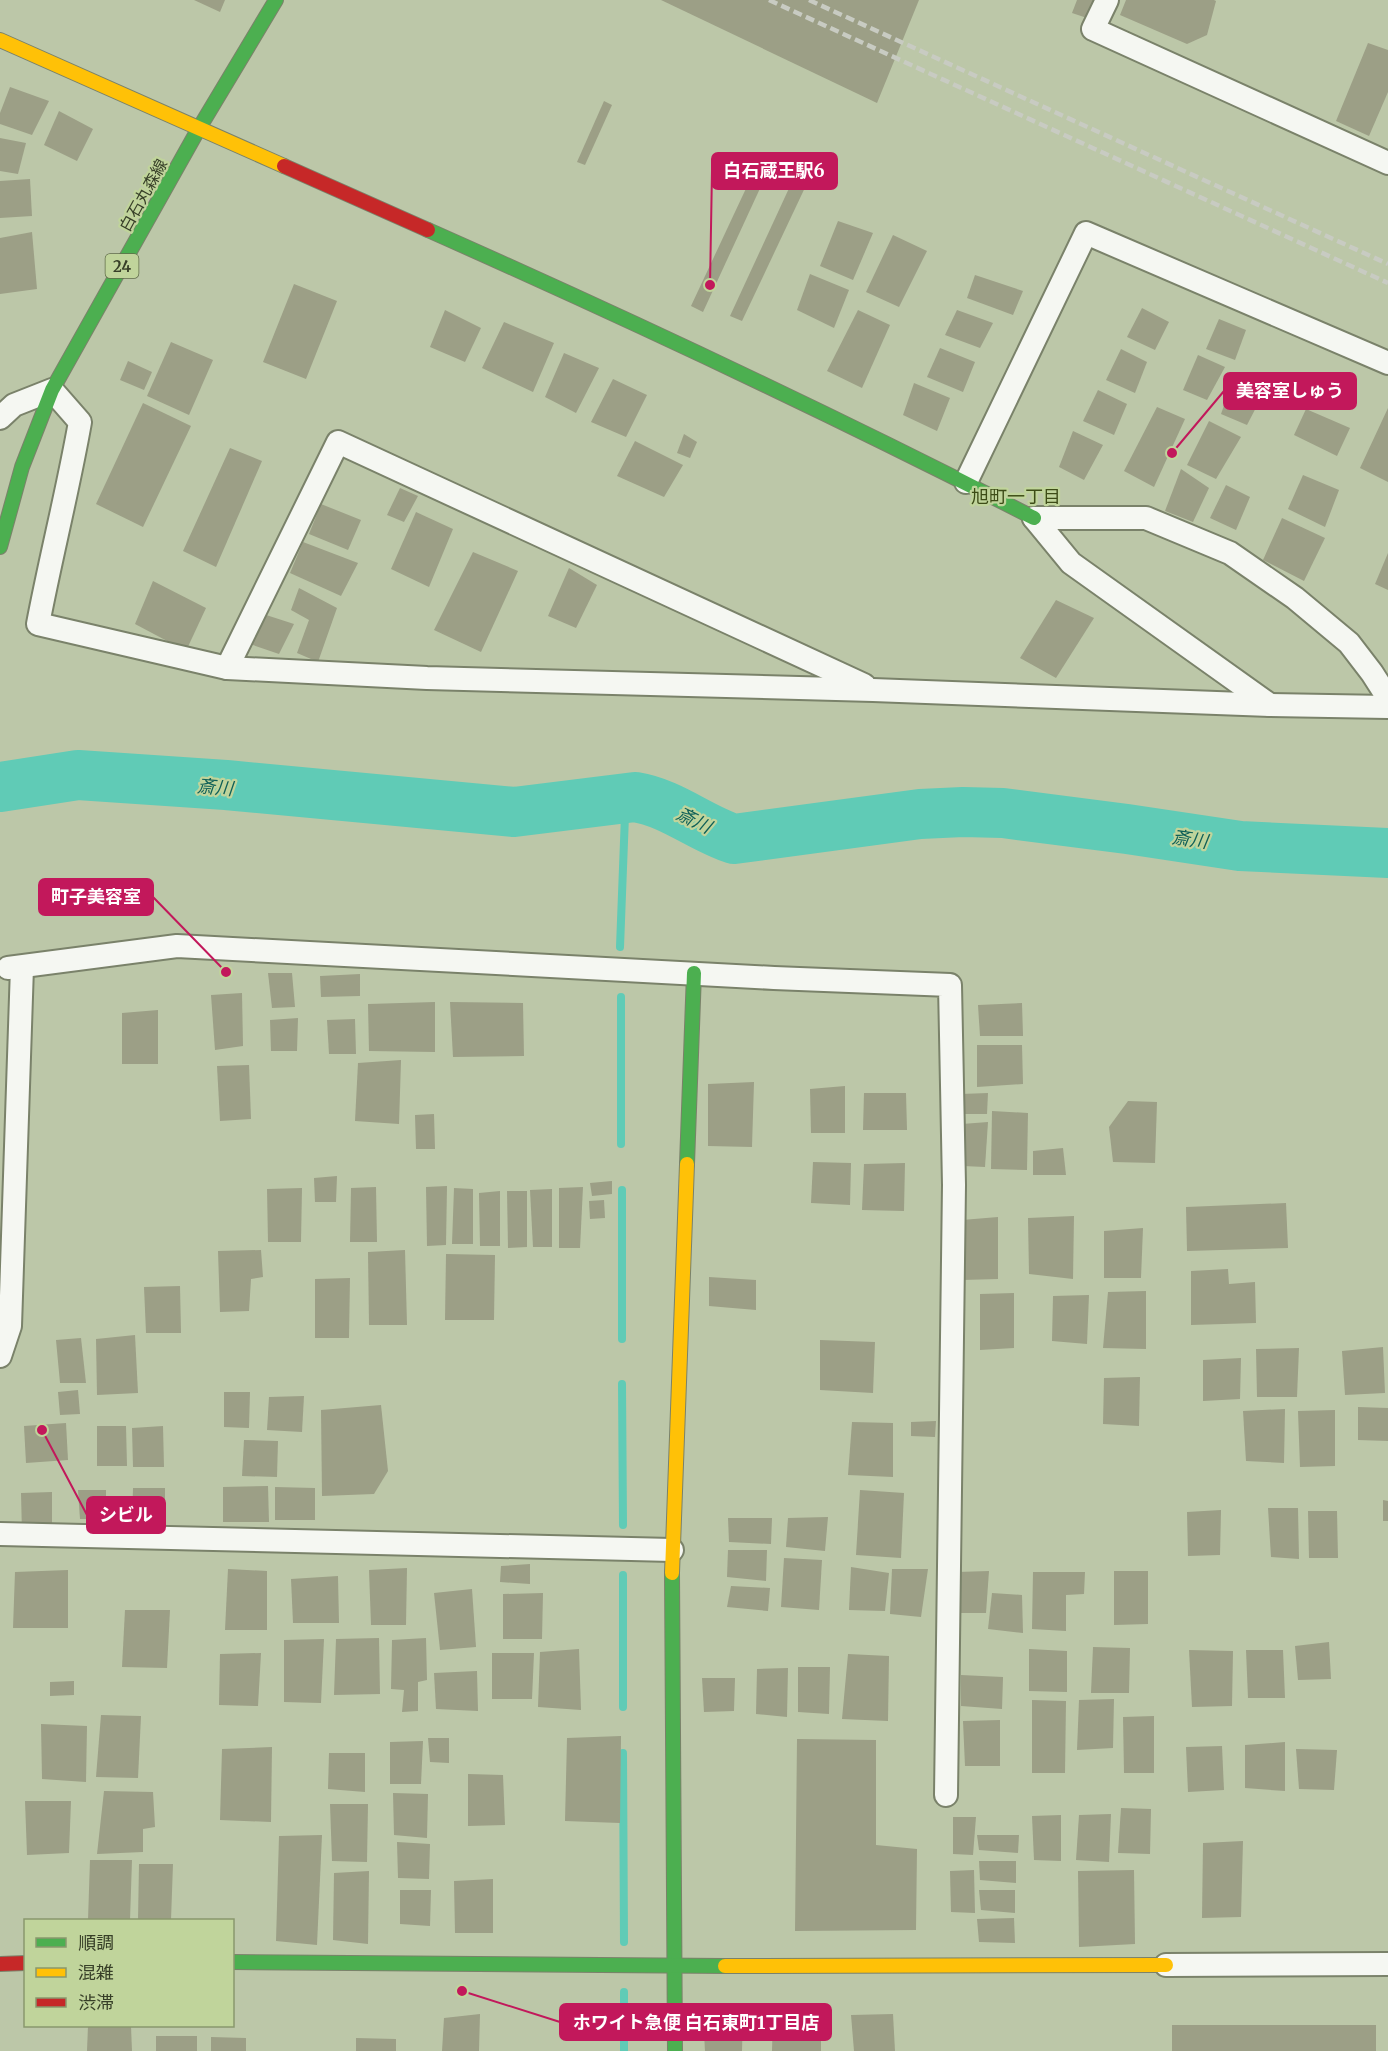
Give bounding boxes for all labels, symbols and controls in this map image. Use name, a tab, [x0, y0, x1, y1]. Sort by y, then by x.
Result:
callout: 白石蔵王駅6	[712, 153, 837, 189]
street label: 白石丸森線	[115, 155, 171, 235]
text: 白石蔵王駅6	[723, 159, 825, 182]
road number: 24	[106, 254, 138, 278]
callout: 美容室しゅう	[1224, 373, 1356, 409]
text: 美容室しゅう	[1236, 379, 1344, 402]
district label: 旭町一丁目	[971, 485, 1061, 508]
water label: 斎川	[196, 774, 236, 800]
water label: 斎川	[673, 802, 717, 839]
water label: 斎川	[1171, 825, 1211, 853]
callout: 町子美容室	[39, 879, 153, 915]
text: 町子美容室	[51, 885, 141, 908]
callout: シビル	[87, 1497, 165, 1533]
text: シビル	[99, 1503, 153, 1526]
legend	[24, 1919, 234, 2027]
text: 順調	[78, 1931, 114, 1954]
text: 混雑	[78, 1961, 114, 1984]
text: 渋滞	[78, 1991, 114, 2014]
callout: ホワイト急便 白石東町1丁目店	[560, 2004, 831, 2040]
text: ホワイト急便 白石東町1丁目店	[573, 2011, 819, 2034]

